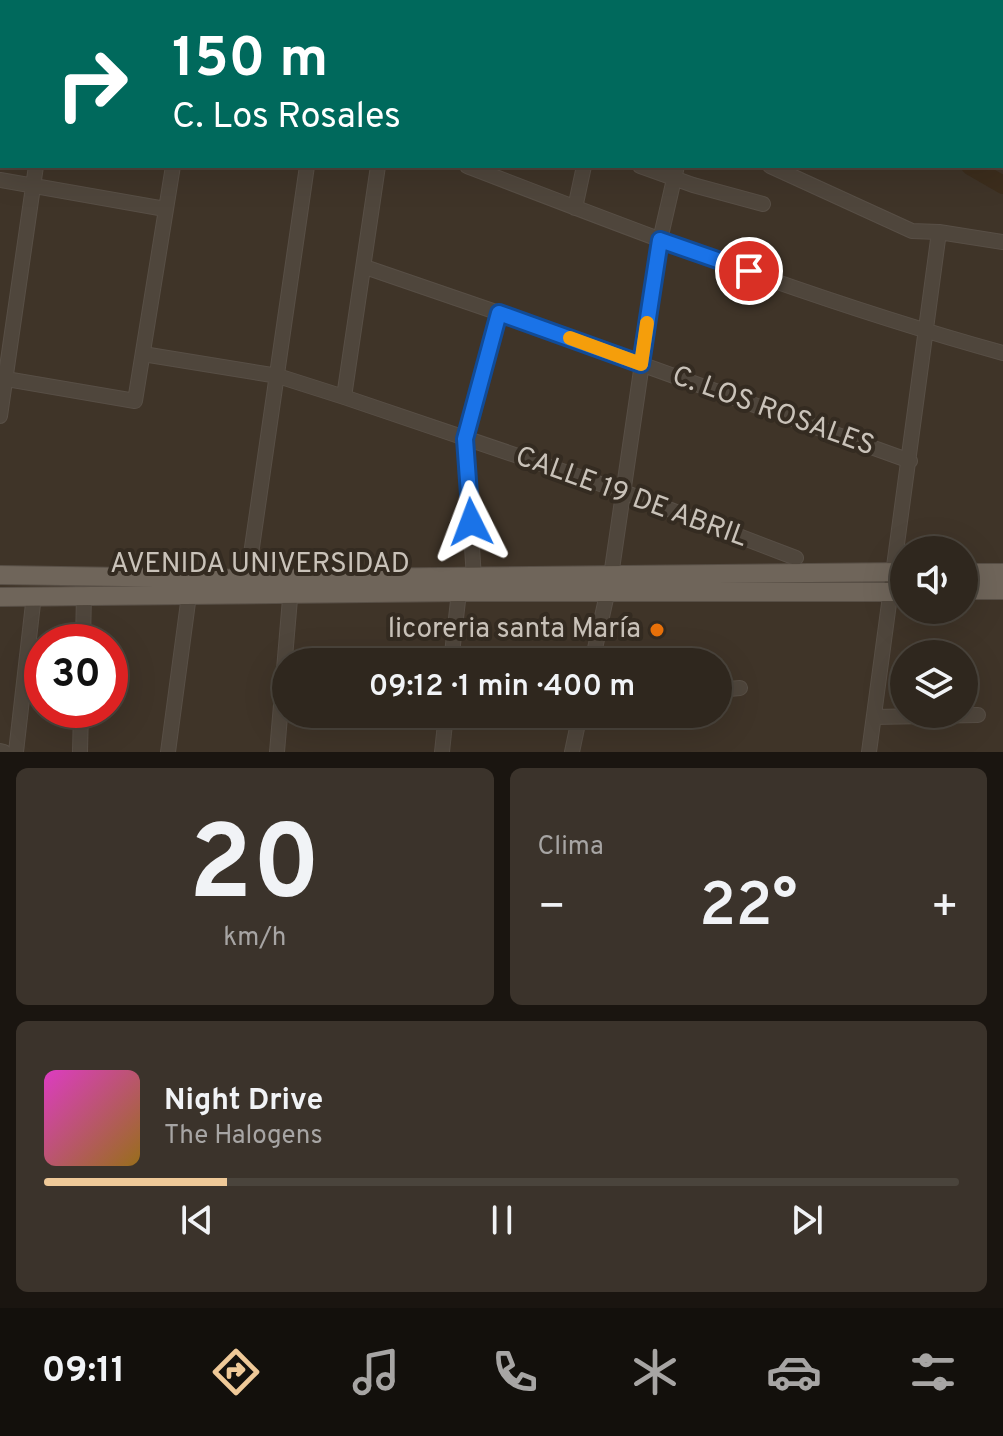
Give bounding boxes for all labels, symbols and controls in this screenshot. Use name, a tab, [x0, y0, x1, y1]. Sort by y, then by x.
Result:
text: 150 m	[172, 26, 328, 96]
icon: right	[40, 32, 144, 136]
text: C. Los Rosales	[172, 95, 401, 141]
pin	[715, 237, 783, 305]
icon: arrive	[727, 249, 771, 293]
street label: C. LOS ROSALES	[667, 359, 879, 465]
street label: CALLE 19 DE ABRIL	[510, 439, 752, 557]
position arrow	[429, 480, 513, 564]
map controls	[890, 536, 978, 728]
button: sound	[890, 536, 978, 624]
street label: AVENIDA UNIVERSIDAD	[110, 547, 410, 583]
place label: licoreria santa María	[388, 612, 641, 648]
marker: licoreria santa María	[648, 621, 666, 639]
speed limit sign: 30	[24, 624, 128, 728]
button: layers	[890, 640, 978, 728]
text: 09:12 · 1 min · 400 m	[369, 669, 635, 706]
text: 20	[189, 804, 321, 936]
text: Clima	[538, 831, 604, 864]
text: 22°	[699, 871, 797, 947]
text: −	[538, 881, 566, 937]
text: +	[931, 881, 959, 937]
text: km/h	[223, 922, 286, 955]
text: Night Drive	[164, 1083, 323, 1120]
text: The Halogens	[164, 1120, 323, 1153]
icon: previous	[175, 1198, 219, 1242]
icon: pause	[480, 1198, 524, 1242]
icon: next	[785, 1198, 829, 1242]
icon: directions	[208, 1344, 264, 1400]
icon: music	[348, 1344, 404, 1400]
icon: phone	[487, 1344, 543, 1400]
icon: climate	[627, 1344, 683, 1400]
icon: car	[766, 1344, 822, 1400]
icon: filters	[905, 1344, 961, 1400]
text: 09:11	[42, 1349, 125, 1395]

